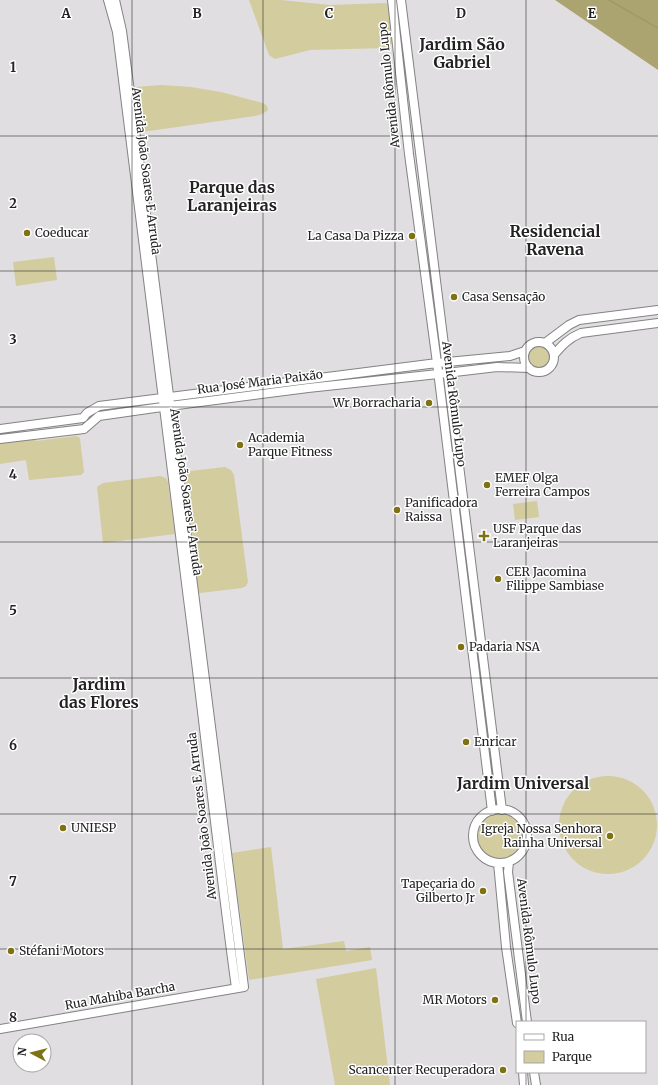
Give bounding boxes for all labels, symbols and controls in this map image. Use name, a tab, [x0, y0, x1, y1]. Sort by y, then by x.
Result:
text: A	[60, 5, 71, 22]
text: B	[192, 5, 202, 22]
text: C	[325, 5, 334, 22]
text: D	[456, 5, 466, 22]
text: E	[588, 5, 597, 22]
street label: Avenida Rômulo Lupo	[374, 21, 403, 150]
district label: Jardim São Gabriel	[418, 34, 505, 72]
text: 1	[10, 59, 16, 76]
street label: Avenida João Soares E Arruda	[129, 85, 164, 256]
district label: Parque das Laranjeiras	[187, 177, 277, 215]
text: 2	[9, 195, 17, 212]
district label: Residencial Ravena	[510, 221, 600, 259]
place label: Coeducar	[35, 225, 90, 240]
marker: Coeducar	[22, 228, 32, 238]
place label: La Casa Da Pizza	[307, 228, 405, 243]
marker: La Casa Da Pizza	[407, 231, 417, 241]
place label: Casa Sensação	[462, 289, 545, 304]
marker: Casa Sensação	[449, 292, 459, 302]
text: 3	[9, 331, 17, 348]
street label: Avenida Rômulo Lupo	[439, 339, 470, 468]
street label: Rua José Maria Paixão	[196, 366, 324, 397]
place label: Wr Borracharia	[332, 395, 422, 410]
marker: Wr Borracharia	[424, 398, 434, 408]
street label: Avenida João Soares E Arruda	[167, 406, 206, 577]
place label: Academia Parque Fitness	[247, 430, 333, 459]
marker: Academia Parque Fitness	[235, 440, 245, 450]
text: 4	[9, 466, 18, 483]
place label: EMEF Olga Ferreira Campos	[495, 470, 590, 499]
marker: EMEF Olga Ferreira Campos	[482, 480, 492, 490]
place label: Panificadora Raissa	[405, 495, 478, 524]
marker: Panificadora Raissa	[392, 505, 402, 515]
place label: USF Parque das Laranjeiras	[493, 521, 581, 550]
marker: USF Parque das Laranjeiras	[478, 530, 490, 542]
place label: CER Jacomina Filippe Sambiase	[506, 564, 604, 593]
marker: CER Jacomina Filippe Sambiase	[493, 574, 503, 584]
text: 5	[9, 602, 17, 619]
place label: Padaria NSA	[469, 639, 541, 654]
marker: Padaria NSA	[456, 642, 466, 652]
district label: Jardim das Flores	[59, 674, 139, 712]
street label: Avenida João Soares E Arruda	[184, 731, 219, 902]
place label: Enricar	[474, 734, 517, 749]
text: 6	[9, 737, 17, 754]
marker: Enricar	[461, 737, 471, 747]
district label: Jardim Universal	[456, 773, 589, 793]
place label: UNIESP	[71, 820, 116, 835]
place label: Igreja Nossa Senhora Rainha Universal	[481, 821, 603, 850]
marker: UNIESP	[58, 823, 68, 833]
marker: Igreja Nossa Senhora Rainha Universal	[605, 831, 615, 841]
text: 7	[9, 873, 17, 890]
place label: Tapeçaria do Gilberto Jr	[401, 876, 476, 905]
street label: Avenida Rômulo Lupo	[514, 876, 545, 1005]
marker: Tapeçaria do Gilberto Jr	[478, 886, 488, 896]
place label: Stéfani Motors	[19, 943, 104, 958]
marker: Stéfani Motors	[6, 946, 16, 956]
street label: Rua Mahiba Barcha	[64, 978, 177, 1013]
place label: MR Motors	[423, 992, 487, 1007]
marker: MR Motors	[490, 995, 500, 1005]
text: 8	[9, 1009, 17, 1026]
legend	[516, 1021, 646, 1073]
text: Rua	[552, 1029, 575, 1044]
north arrow	[12, 1033, 52, 1073]
text: N	[15, 1046, 30, 1057]
text: Parque	[552, 1049, 592, 1064]
place label: Scancenter Recuperadora	[349, 1062, 496, 1077]
marker: Scancenter Recuperadora	[498, 1065, 508, 1075]

